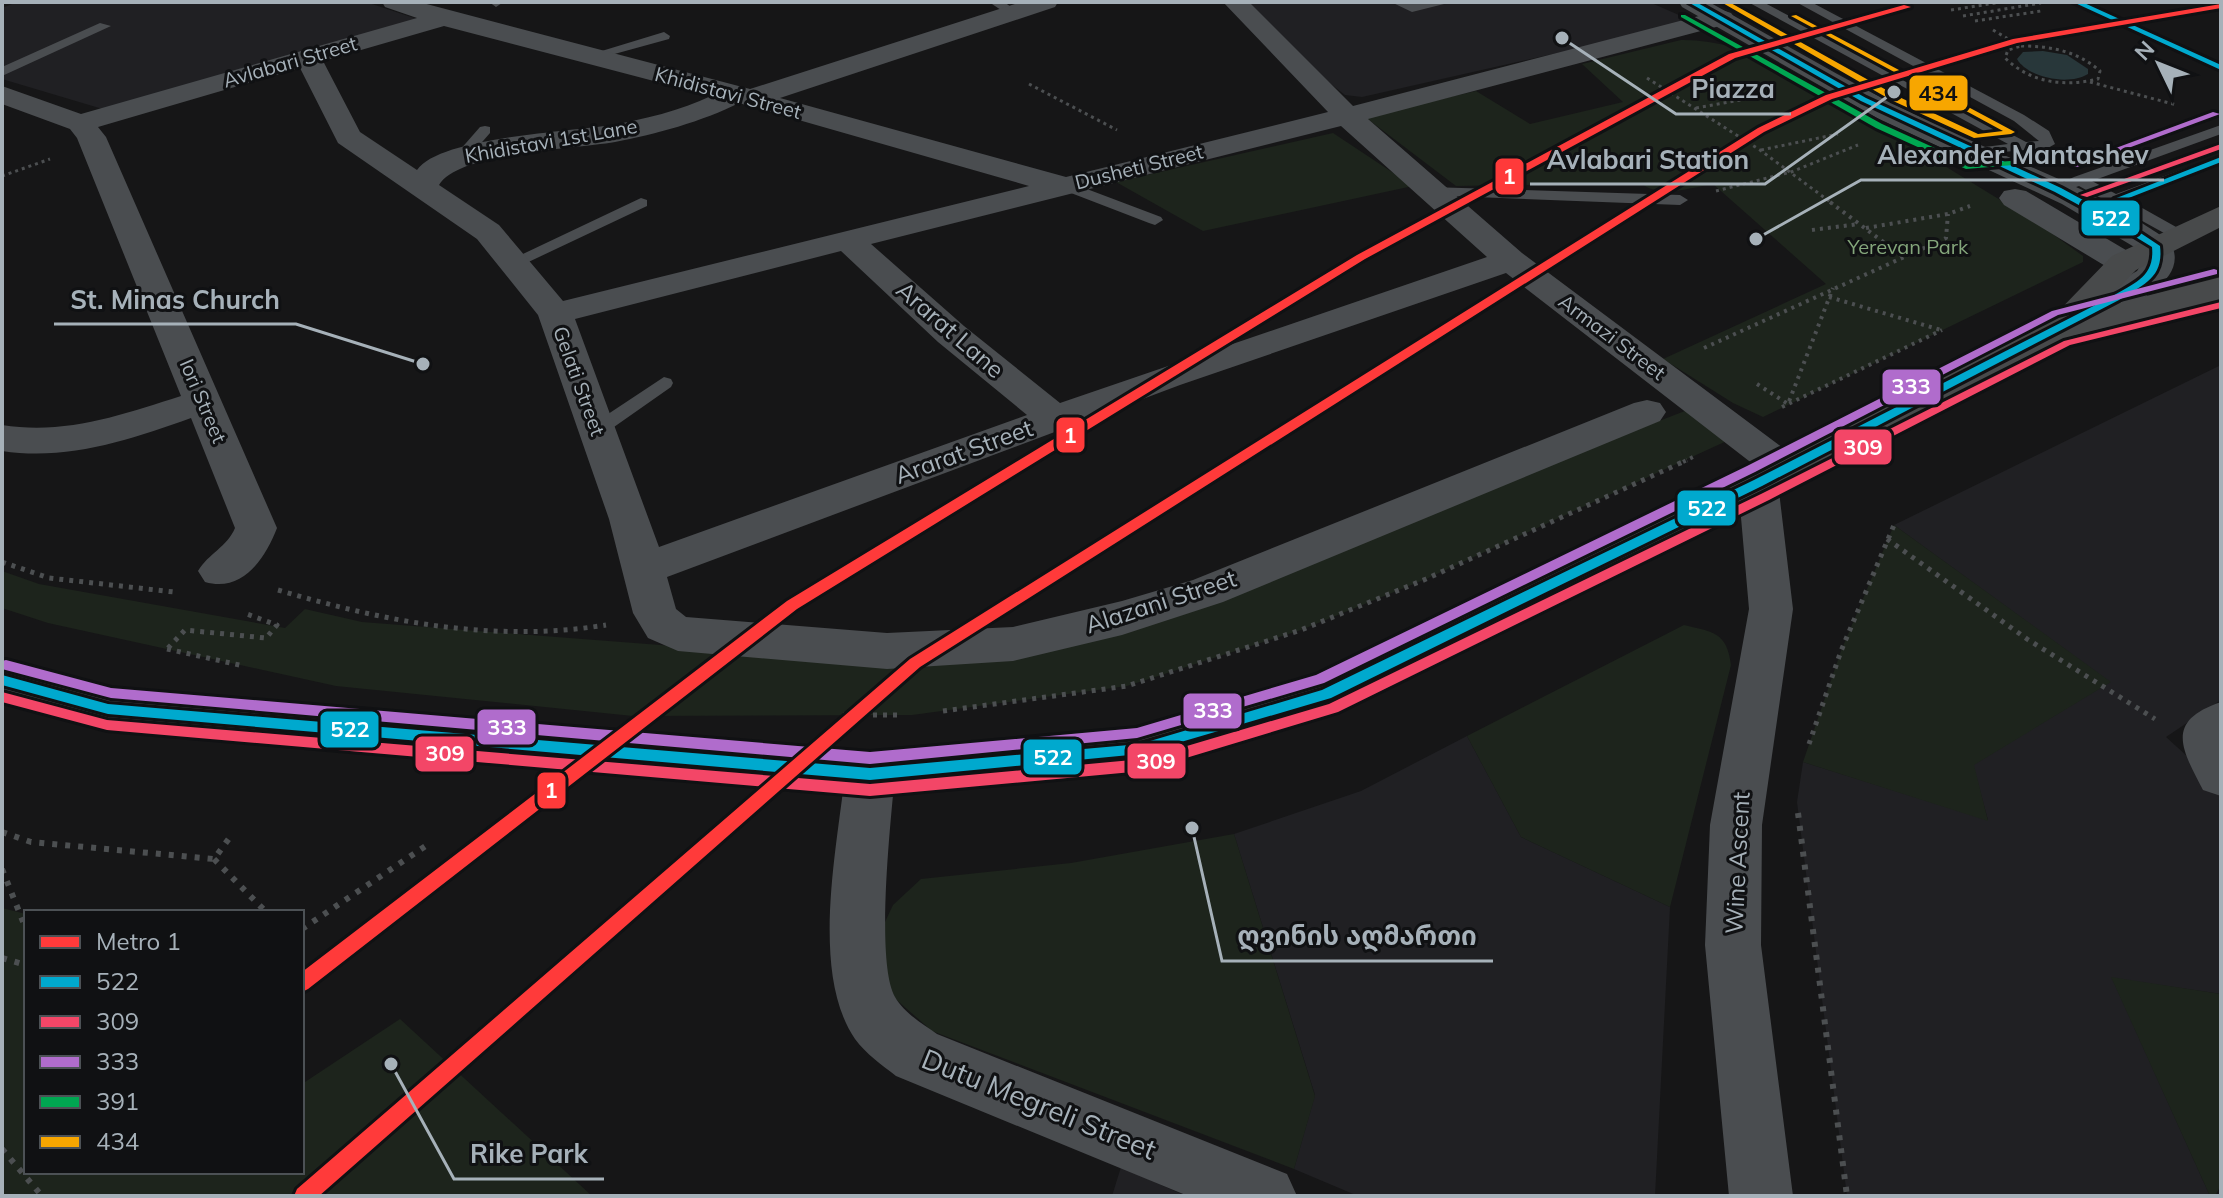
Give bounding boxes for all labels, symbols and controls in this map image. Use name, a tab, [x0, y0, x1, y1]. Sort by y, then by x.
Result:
north arrow	[2119, 24, 2199, 104]
street label: Avlabari Street	[220, 30, 360, 93]
text: N	[2128, 35, 2160, 66]
street label: Khidistavi Street	[652, 61, 804, 124]
callout: Piazza	[1676, 64, 1791, 114]
text: Piazza	[1691, 72, 1775, 105]
line badge: 434	[1908, 74, 1969, 112]
text: 434	[1918, 79, 1958, 107]
street label: Khidistavi 1st Lane	[463, 113, 639, 168]
callout: Alexander Mantashev	[1861, 130, 2164, 180]
callout: Avlabari Station	[1530, 134, 1765, 184]
text: Alexander Mantashev	[1877, 138, 2150, 171]
street label: Dusheti Street	[1072, 139, 1206, 195]
text: Avlabari Station	[1547, 143, 1749, 176]
line badge: 1	[1494, 157, 1525, 196]
text: 1	[1502, 162, 1516, 190]
line badge: 522	[2080, 199, 2141, 237]
text: 522	[2091, 204, 2131, 232]
park label: Yerevan Park	[1847, 234, 1969, 259]
callout: St. Minas Church	[54, 274, 296, 324]
street label: Ararat Lane	[891, 274, 1011, 384]
text: St. Minas Church	[70, 283, 280, 316]
street label: Armazi Street	[1554, 288, 1671, 385]
street label: Gelati Street	[548, 323, 611, 439]
street label: Iori Street	[175, 355, 232, 447]
line badge: 333	[1881, 368, 1942, 406]
text: 333	[1891, 372, 1931, 400]
street label: Ararat Street	[891, 412, 1037, 490]
line badge: 1	[1055, 416, 1086, 454]
text: 1	[1063, 421, 1077, 449]
line badge: 309	[1833, 428, 1893, 466]
text: 309	[1843, 433, 1883, 461]
line badge: 522	[1676, 489, 1737, 527]
text: 522	[1687, 494, 1727, 522]
street label: Alazani Street	[1081, 563, 1240, 640]
line badge: 333	[1182, 692, 1243, 730]
text: 333	[1193, 696, 1233, 724]
line badge: 333	[476, 708, 537, 746]
line badge: 522	[319, 710, 380, 749]
text: 333	[487, 713, 527, 741]
text: 522	[330, 715, 370, 743]
line badge: 309	[414, 735, 475, 773]
line badge: 522	[1022, 738, 1083, 776]
text: 309	[425, 739, 465, 767]
line badge: 309	[1126, 742, 1187, 780]
text: 522	[1033, 743, 1073, 771]
text: 309	[1136, 747, 1176, 775]
line badge: 1	[536, 771, 567, 810]
text: 1	[544, 776, 558, 804]
street label: Wine Ascent	[1718, 791, 1756, 935]
legend	[24, 910, 304, 1174]
callout: ღვინის აღმართი	[1222, 911, 1493, 961]
text: ღვინის აღმართი	[1237, 919, 1477, 952]
text: Metro 1	[96, 926, 181, 956]
text: 522	[96, 966, 139, 996]
text: 309	[96, 1006, 139, 1036]
street label: Dutu Megreli Street	[917, 1041, 1162, 1167]
text: 333	[96, 1046, 139, 1076]
text: 391	[96, 1086, 139, 1116]
text: 434	[96, 1126, 139, 1156]
callout: Rike Park	[454, 1129, 604, 1179]
text: Rike Park	[470, 1137, 589, 1170]

